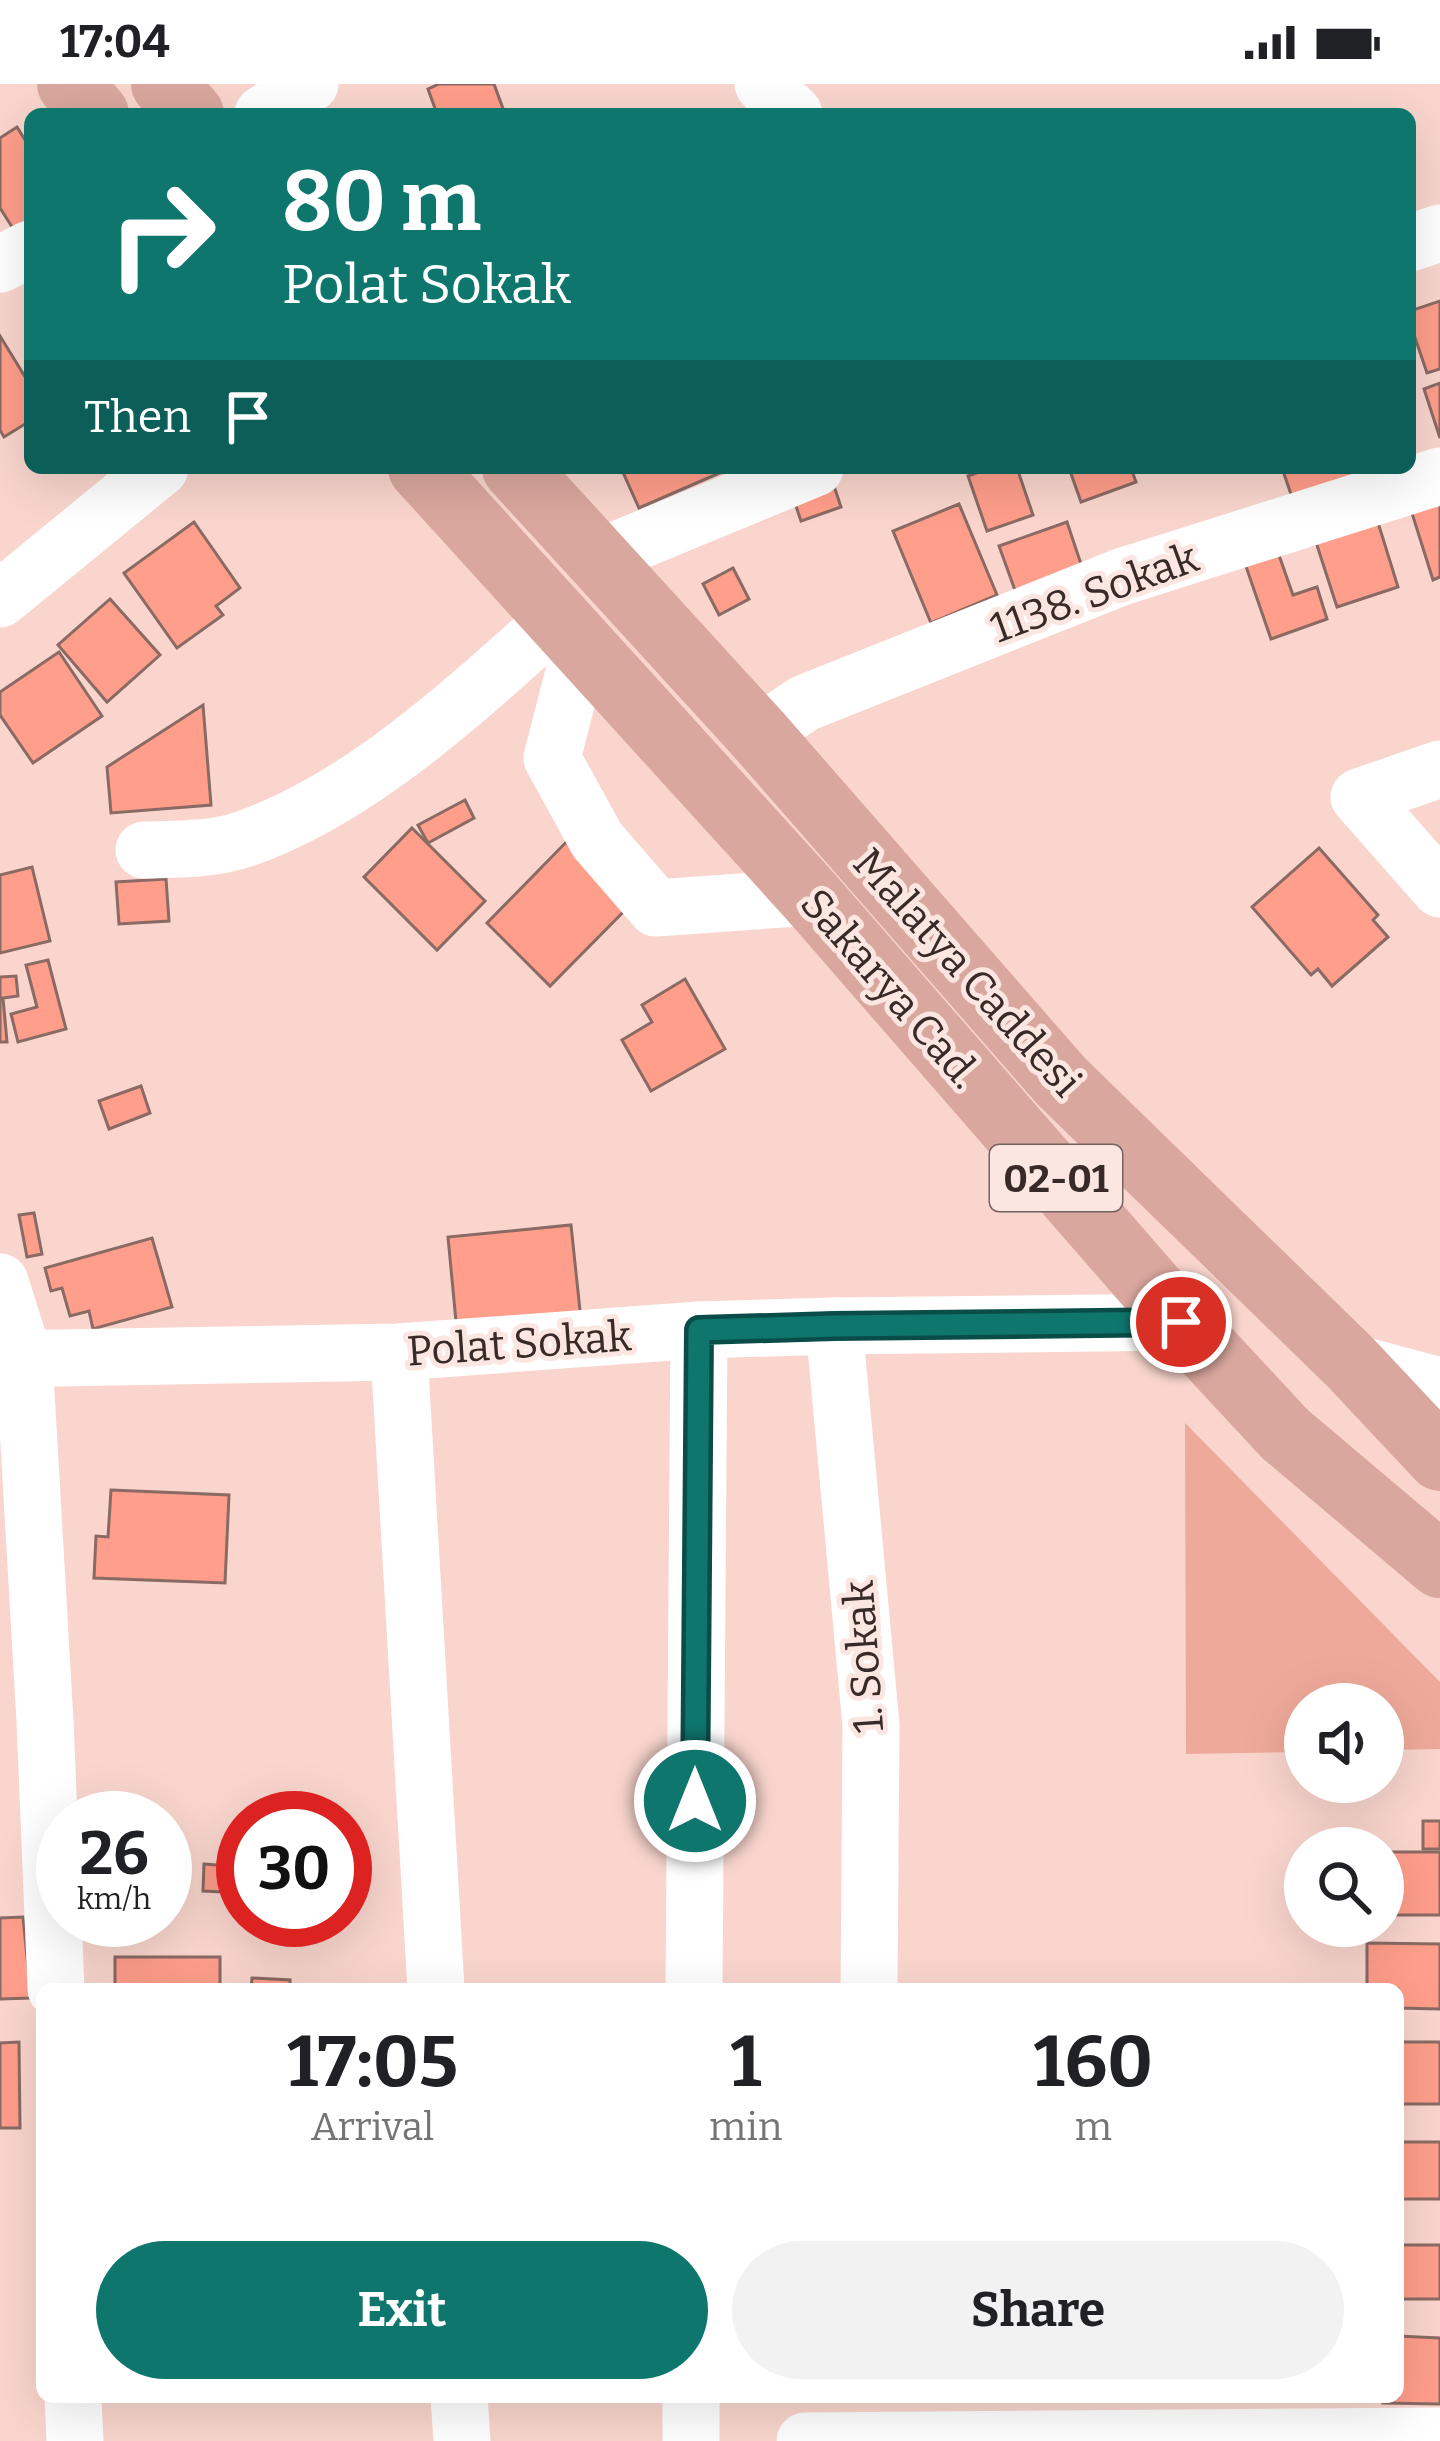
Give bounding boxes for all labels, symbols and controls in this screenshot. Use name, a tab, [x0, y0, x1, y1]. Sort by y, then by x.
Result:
text: 17:04	[60, 15, 170, 69]
text: 80 m	[282, 151, 481, 252]
icon: right	[84, 156, 240, 312]
text: Polat Sokak	[282, 253, 571, 317]
icon: arrive	[215, 384, 281, 450]
text: Then	[84, 390, 191, 444]
street label: 1138. Sokak	[984, 532, 1205, 654]
street label: Malatya Caddesi	[843, 838, 1092, 1107]
street label: Sakarya Cad.	[790, 879, 990, 1099]
road number: 02-01	[990, 1145, 1122, 1211]
pin	[1130, 1271, 1232, 1373]
icon: arrive	[1148, 1289, 1214, 1355]
street label: Polat Sokak	[405, 1311, 633, 1377]
street label: 1. Sokak	[834, 1579, 894, 1735]
map controls	[1284, 1683, 1404, 1947]
button: sound	[1284, 1683, 1404, 1803]
position arrow	[632, 1738, 758, 1864]
speed limit sign: 30	[216, 1791, 372, 1947]
text: 26	[79, 1818, 149, 1890]
button: search	[1284, 1827, 1404, 1947]
text: km/h	[77, 1881, 151, 1917]
text: 17:05	[287, 2019, 458, 2105]
text: 1	[730, 2019, 761, 2105]
text: 160	[1034, 2019, 1153, 2105]
text: Arrival	[311, 2104, 434, 2150]
text: min	[709, 2104, 783, 2150]
text: m	[1075, 2104, 1112, 2150]
button: Exit	[96, 2241, 708, 2379]
button: Share	[732, 2241, 1344, 2379]

